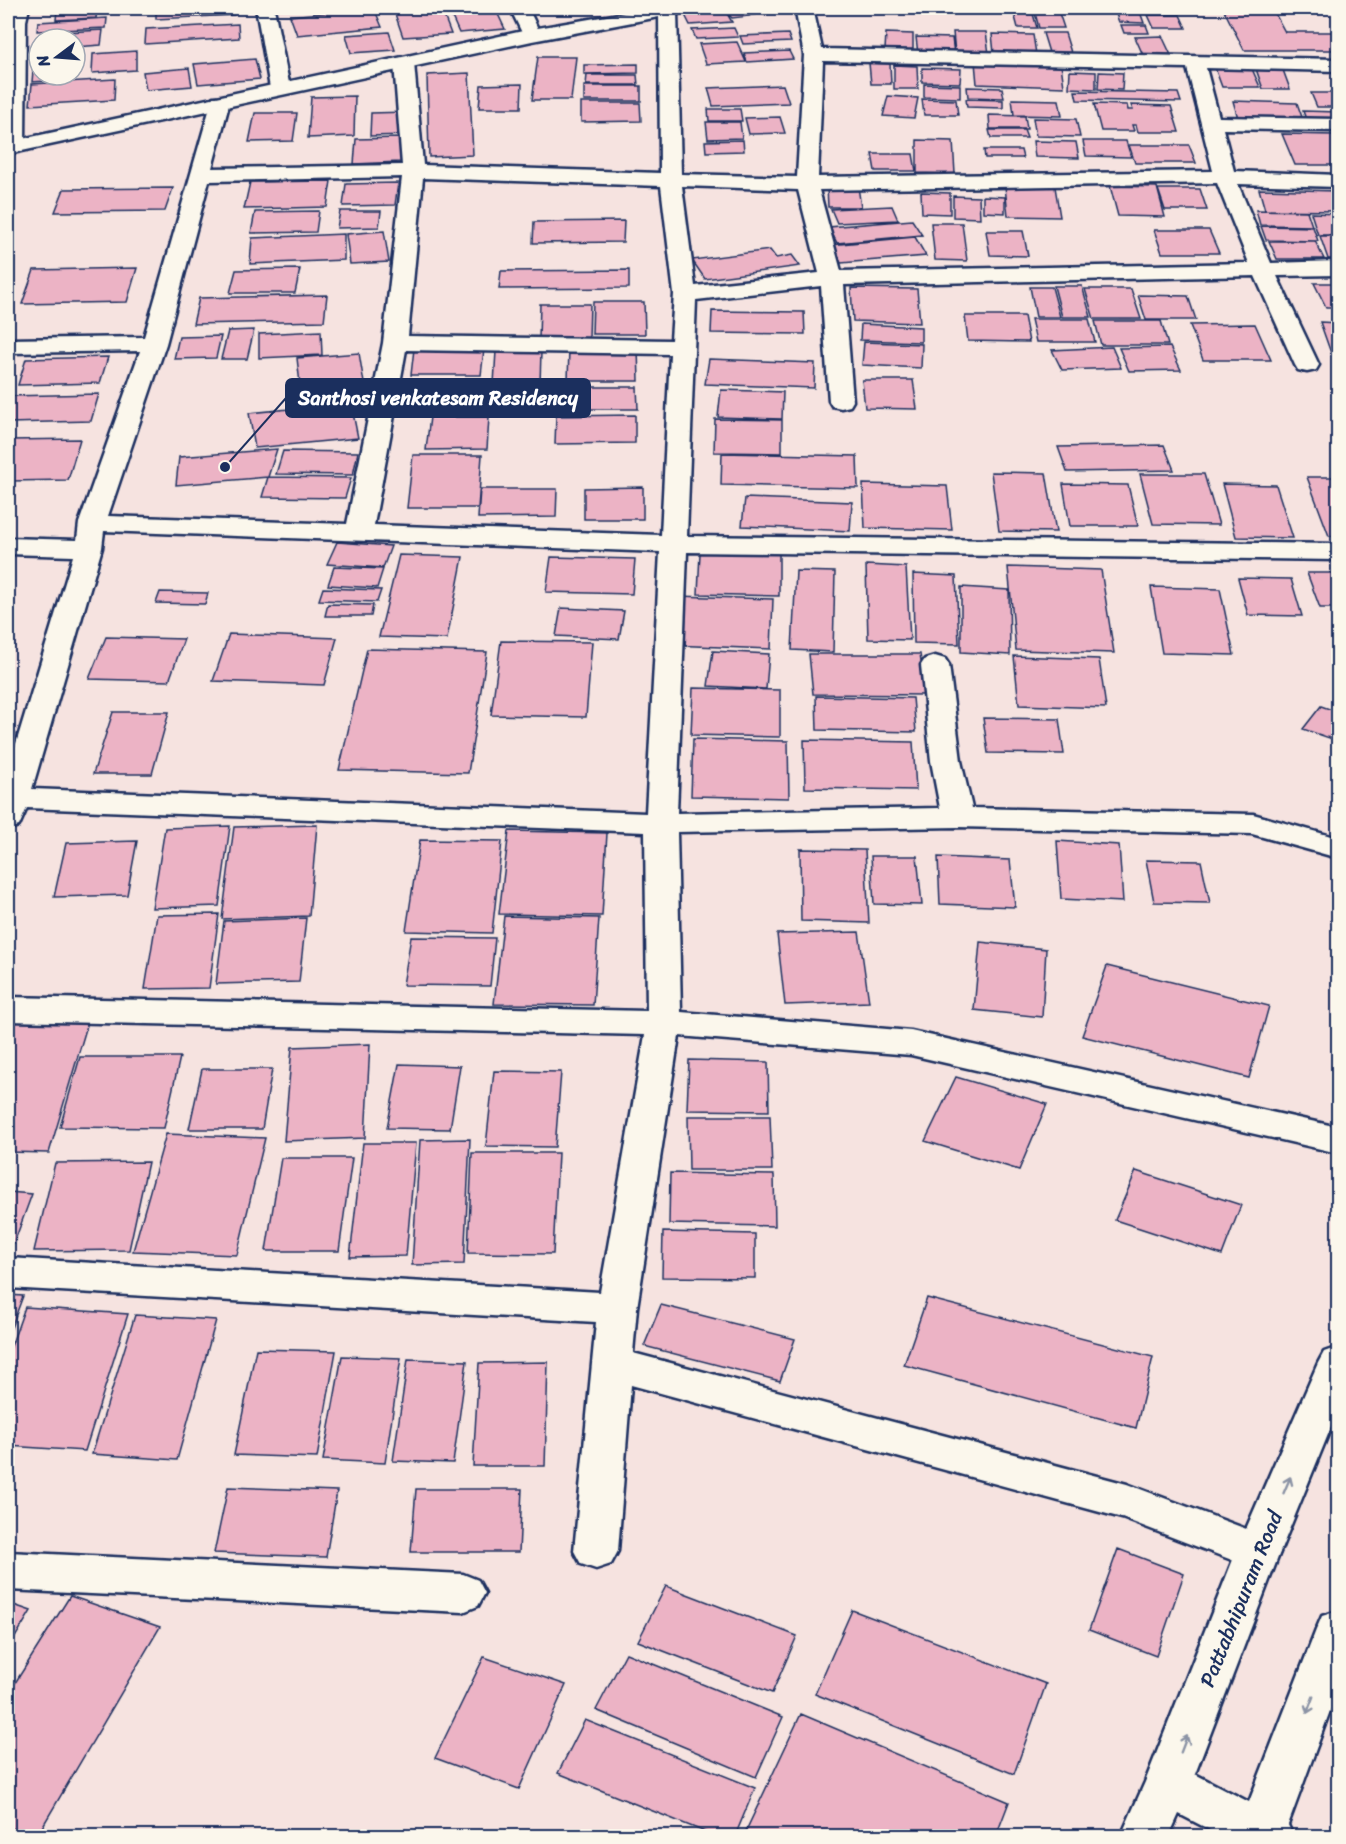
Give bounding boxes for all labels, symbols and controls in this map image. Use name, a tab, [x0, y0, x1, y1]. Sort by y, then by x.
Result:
north arrow	[27, 27, 87, 87]
text: N	[27, 51, 59, 71]
callout: Santhosi venkatesam Residency	[286, 379, 590, 417]
text: Santhosi venkatesam Residency	[297, 381, 579, 416]
one-way arrow	[1282, 1476, 1293, 1494]
street label: Pattabhipuram Road	[1188, 1503, 1294, 1693]
one-way arrow	[1304, 1695, 1315, 1713]
one-way arrow	[1179, 1735, 1190, 1754]

